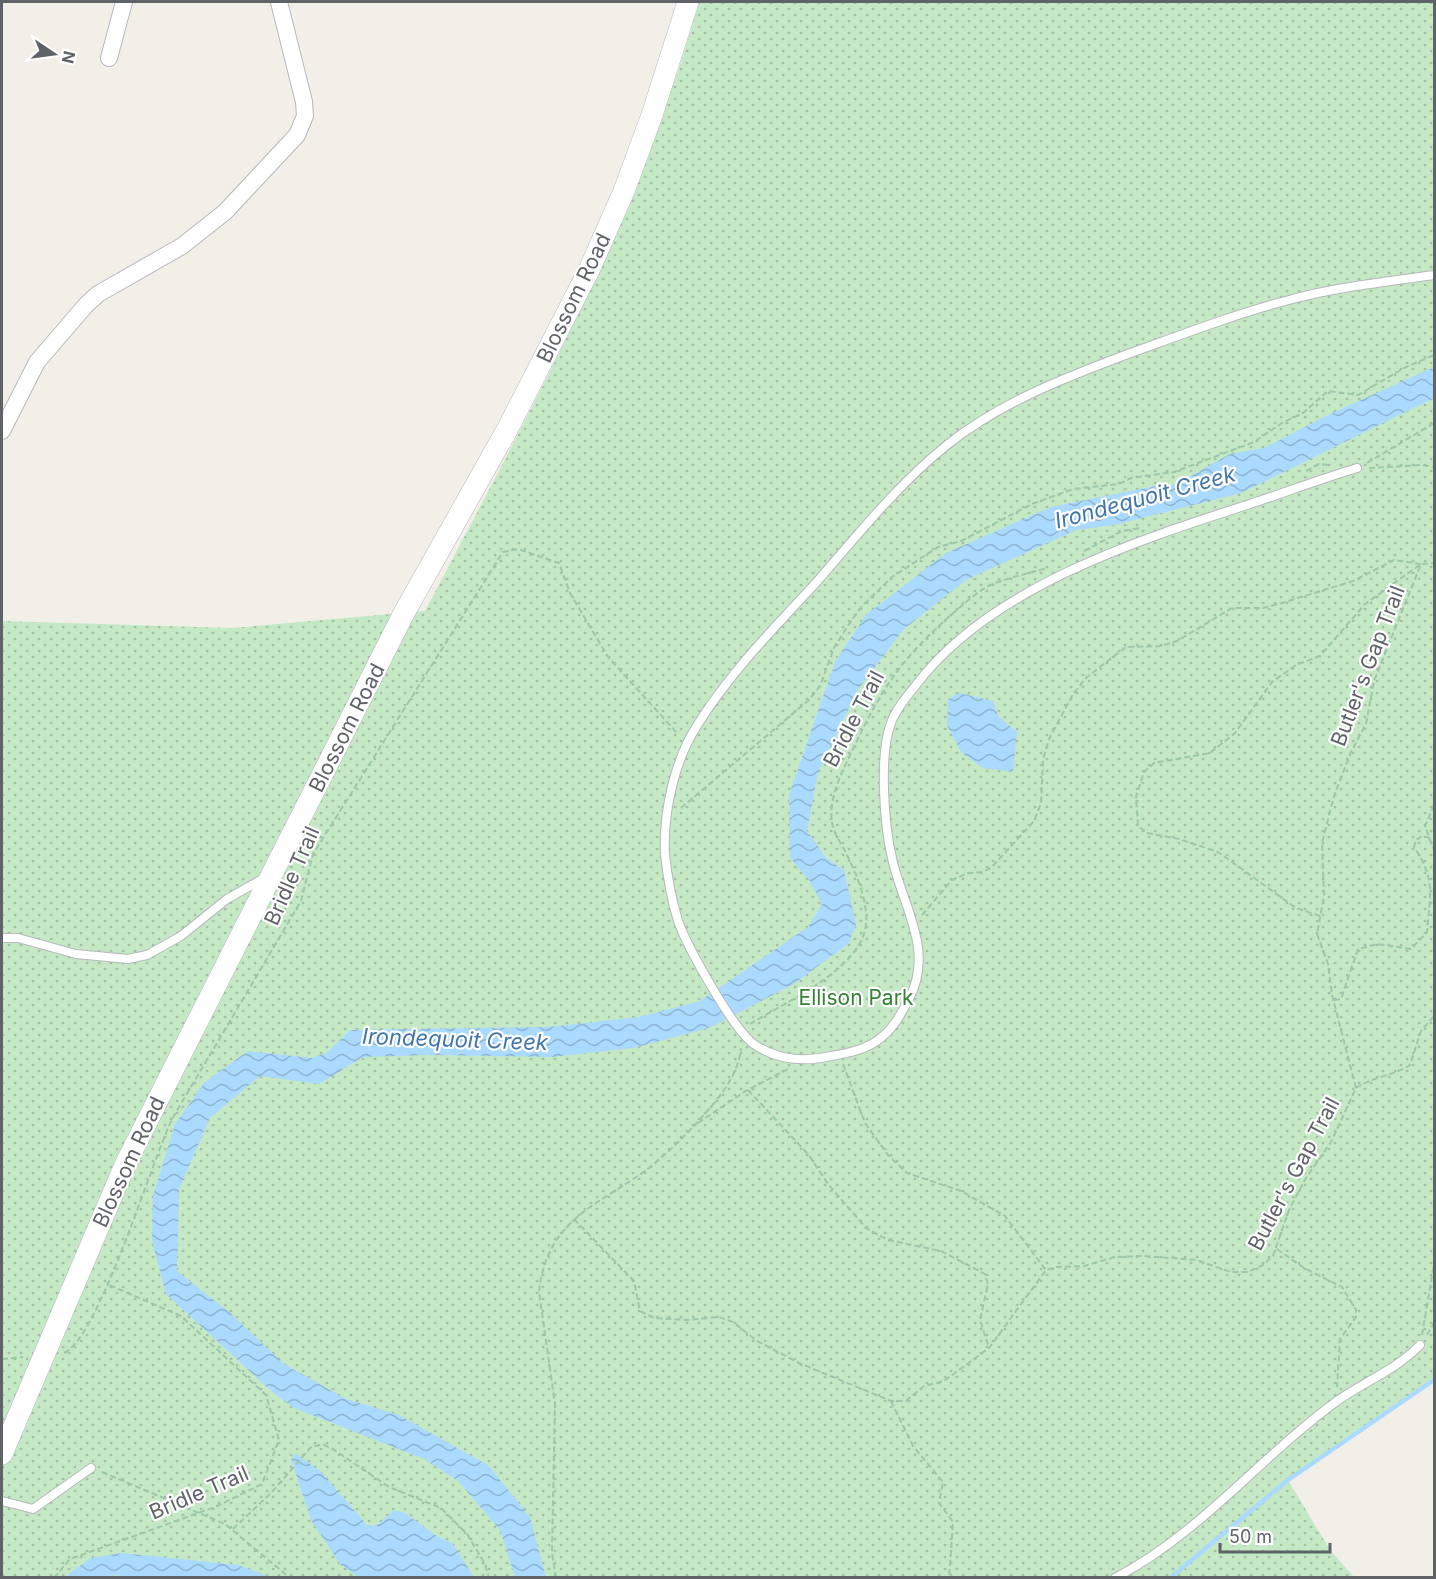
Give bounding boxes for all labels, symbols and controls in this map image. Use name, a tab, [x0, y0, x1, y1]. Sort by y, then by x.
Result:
north arrow	[24, 24, 84, 84]
text: N	[57, 49, 80, 66]
street label: Blossom Road	[531, 229, 616, 367]
water label: Irondequoit Creek	[1052, 460, 1239, 534]
street label: Butler's Gap Trail	[1325, 582, 1410, 750]
street label: Blossom Road	[303, 659, 390, 796]
street label: Bridle Trail	[818, 666, 889, 771]
street label: Bridle Trail	[259, 823, 324, 929]
park label: Ellison Park	[799, 985, 914, 1010]
water label: Irondequoit Creek	[362, 1023, 549, 1055]
street label: Blossom Road	[87, 1093, 170, 1231]
street label: Butler's Gap Trail	[1243, 1093, 1345, 1255]
street label: Bridle Trail	[145, 1460, 252, 1525]
scale bar	[1220, 1516, 1330, 1554]
text: 50 m	[1229, 1526, 1272, 1547]

